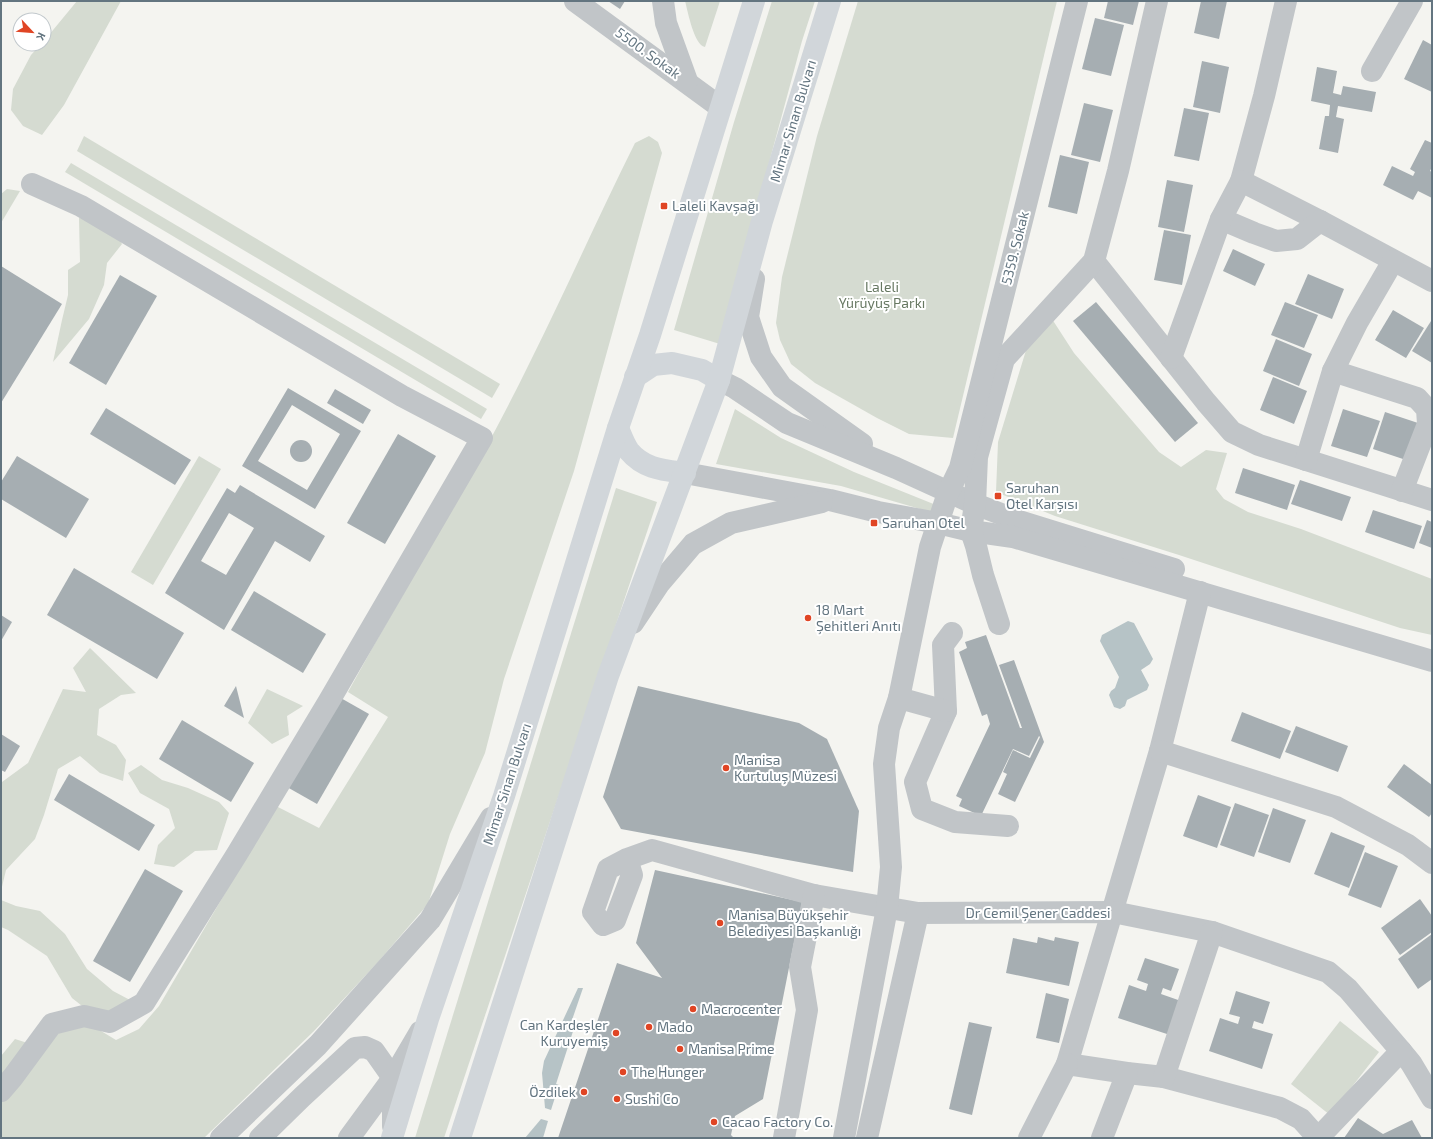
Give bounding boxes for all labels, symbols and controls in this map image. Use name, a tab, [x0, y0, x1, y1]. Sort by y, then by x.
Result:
north arrow	[12, 12, 52, 52]
street label: 5500. Sokak	[613, 23, 684, 82]
text: K	[34, 31, 49, 43]
street label: Mimar Sinan Bulvarı	[766, 58, 819, 184]
place label: Laleli Kavşağı	[672, 197, 759, 215]
marker: Laleli Kavşağı	[659, 201, 669, 211]
street label: 5359. Sokak	[997, 209, 1032, 286]
park label: Laleli Yürüyüş Parkı	[839, 278, 925, 312]
place label: Saruhan Otel Karşısı	[1006, 479, 1078, 513]
marker: Saruhan Otel Karşısı	[993, 491, 1003, 501]
place label: Saruhan Otel	[882, 514, 965, 531]
marker: Saruhan Otel	[869, 518, 879, 528]
place label: 18 Mart Şehitleri Anıtı	[816, 601, 901, 635]
marker: 18 Mart Şehitleri Anıtı	[803, 613, 813, 623]
street label: Mimar Sinan Bulvarı	[479, 721, 534, 847]
place label: Manisa Kurtuluş Müzesi	[734, 751, 837, 785]
marker: Manisa Kurtuluş Müzesi	[721, 763, 731, 773]
street label: Dr Cemil Şener Caddesi	[965, 904, 1111, 922]
place label: Manisa Büyükşehir Belediyesi Başkanlığı	[728, 906, 861, 940]
marker: Manisa Büyükşehir Belediyesi Başkanlığı	[715, 918, 725, 928]
place label: Macrocenter	[701, 1000, 782, 1017]
marker: Macrocenter	[688, 1004, 698, 1014]
place label: Can Kardeşler Kuruyemiş	[520, 1016, 608, 1050]
place label: Mado	[657, 1018, 693, 1035]
marker: Mado	[644, 1022, 654, 1032]
marker: Can Kardeşler Kuruyemiş	[611, 1028, 621, 1038]
place label: Manisa Prime	[688, 1040, 775, 1057]
marker: Manisa Prime	[675, 1044, 685, 1054]
place label: The Hunger	[631, 1063, 705, 1080]
marker: The Hunger	[618, 1067, 628, 1077]
place label: Özdilek	[529, 1083, 576, 1100]
marker: Özdilek	[579, 1087, 589, 1097]
place label: Sushi Co	[625, 1090, 679, 1107]
marker: Sushi Co	[612, 1094, 622, 1104]
place label: Cacao Factory Co.	[722, 1113, 833, 1130]
marker: Cacao Factory Co.	[709, 1117, 719, 1127]

